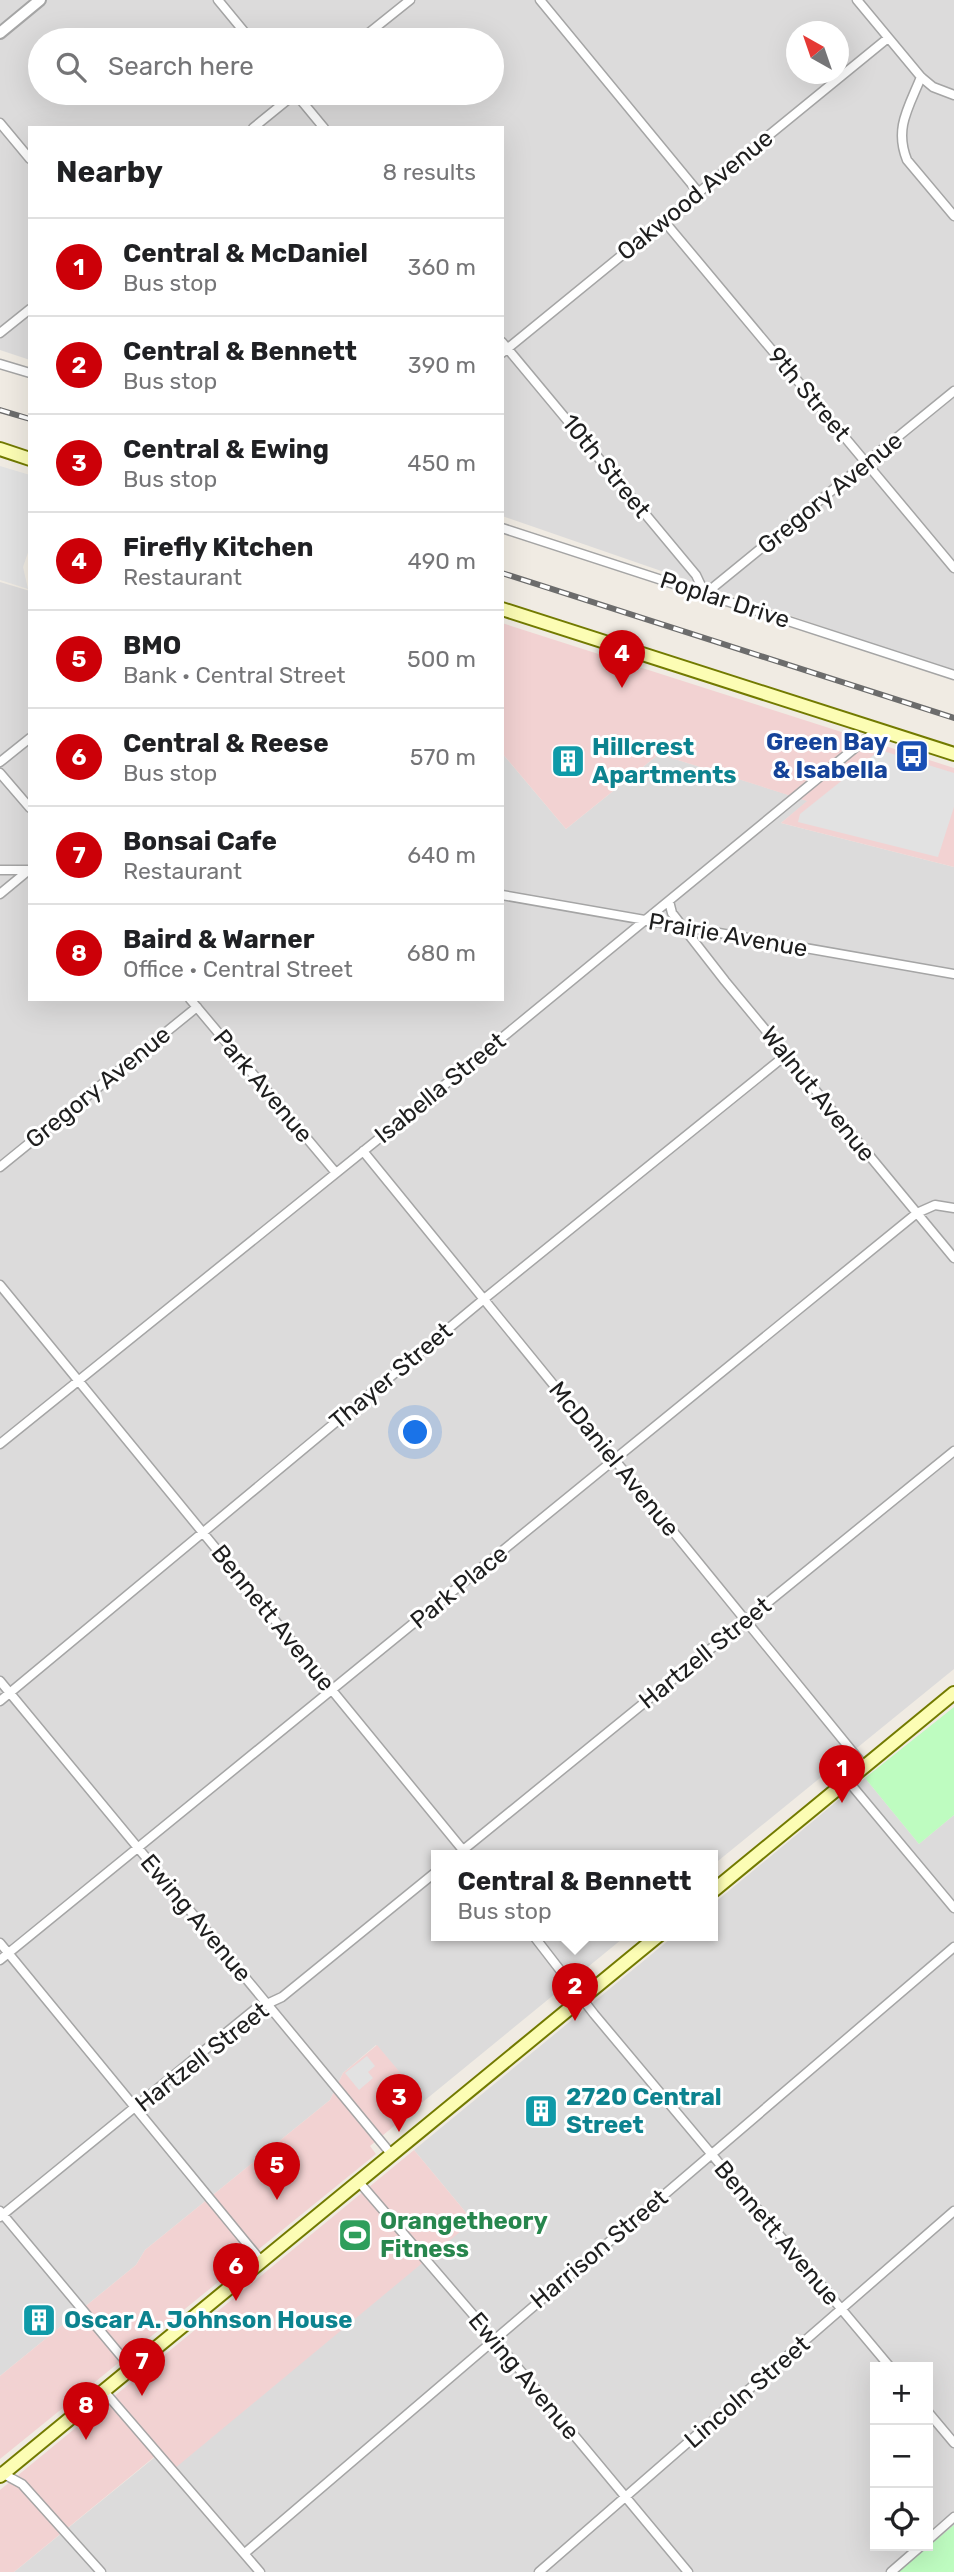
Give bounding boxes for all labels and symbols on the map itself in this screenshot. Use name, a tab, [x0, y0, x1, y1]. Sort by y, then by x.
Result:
north arrow	[786, 21, 849, 84]
street label: Oakwood Avenue	[612, 124, 778, 266]
street label: 9th Street	[762, 342, 856, 446]
street label: 10th Street	[556, 409, 656, 523]
street label: Gregory Avenue	[752, 426, 908, 560]
street label: Poplar Drive	[657, 566, 793, 634]
pin: 4	[599, 630, 645, 688]
place label: Green Bay & Isabella	[766, 728, 888, 784]
place label: Hillcrest Apartments	[592, 733, 737, 789]
bus stop icon: Green Bay & Isabella	[893, 737, 931, 775]
building icon: Hillcrest Apartments	[549, 742, 587, 780]
street label: Prairie Avenue	[646, 907, 810, 963]
street label: Gregory Avenue	[20, 1020, 176, 1154]
street label: Walnut Avenue	[755, 1021, 881, 1167]
street label: Park Avenue	[208, 1024, 318, 1148]
street label: Isabella Street	[369, 1027, 511, 1149]
street label: Thayer Street	[324, 1317, 458, 1435]
street label: McDaniel Avenue	[543, 1376, 685, 1542]
your location	[398, 1415, 432, 1449]
street label: Bennett Avenue	[205, 1539, 341, 1697]
street label: Park Place	[405, 1539, 513, 1635]
street label: Hartzell Street	[634, 1591, 776, 1715]
pin: 1	[819, 1745, 865, 1803]
street label: Ewing Avenue	[135, 1849, 257, 1987]
pin: 2	[552, 1963, 598, 2021]
street label: Hartzell Street	[130, 1996, 274, 2118]
pin: 3	[376, 2074, 422, 2132]
place label: 2720 Central Street	[566, 2083, 722, 2139]
building icon: 2720 Central Street	[522, 2092, 560, 2130]
pin: 5	[254, 2142, 300, 2200]
street label: Bennett Avenue	[708, 2155, 846, 2311]
street label: Harrison Street	[525, 2184, 673, 2314]
place label: Orangetheory Fitness	[380, 2207, 548, 2263]
sports icon: Orangetheory Fitness	[336, 2216, 374, 2254]
pin: 6	[213, 2243, 259, 2301]
building icon: Oscar A. Johnson House	[20, 2301, 58, 2339]
place label: Oscar A. Johnson House	[64, 2306, 352, 2334]
street label: Ewing Avenue	[463, 2307, 585, 2445]
street label: Lincoln Street	[679, 2330, 815, 2454]
pin: 7	[119, 2338, 165, 2396]
pin: 8	[63, 2382, 109, 2440]

